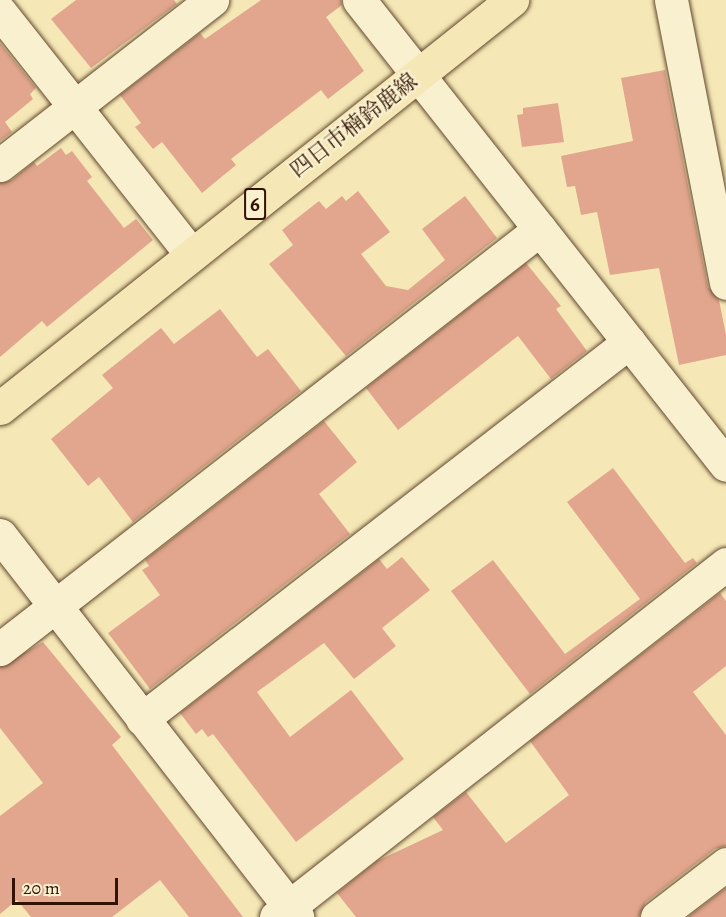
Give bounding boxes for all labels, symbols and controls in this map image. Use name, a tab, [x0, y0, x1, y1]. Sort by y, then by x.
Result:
street label: 四日市楠鈴鹿線	[285, 68, 423, 184]
road number: 6	[243, 186, 267, 222]
scale bar	[15, 866, 122, 904]
text: 20 m	[23, 876, 60, 900]

